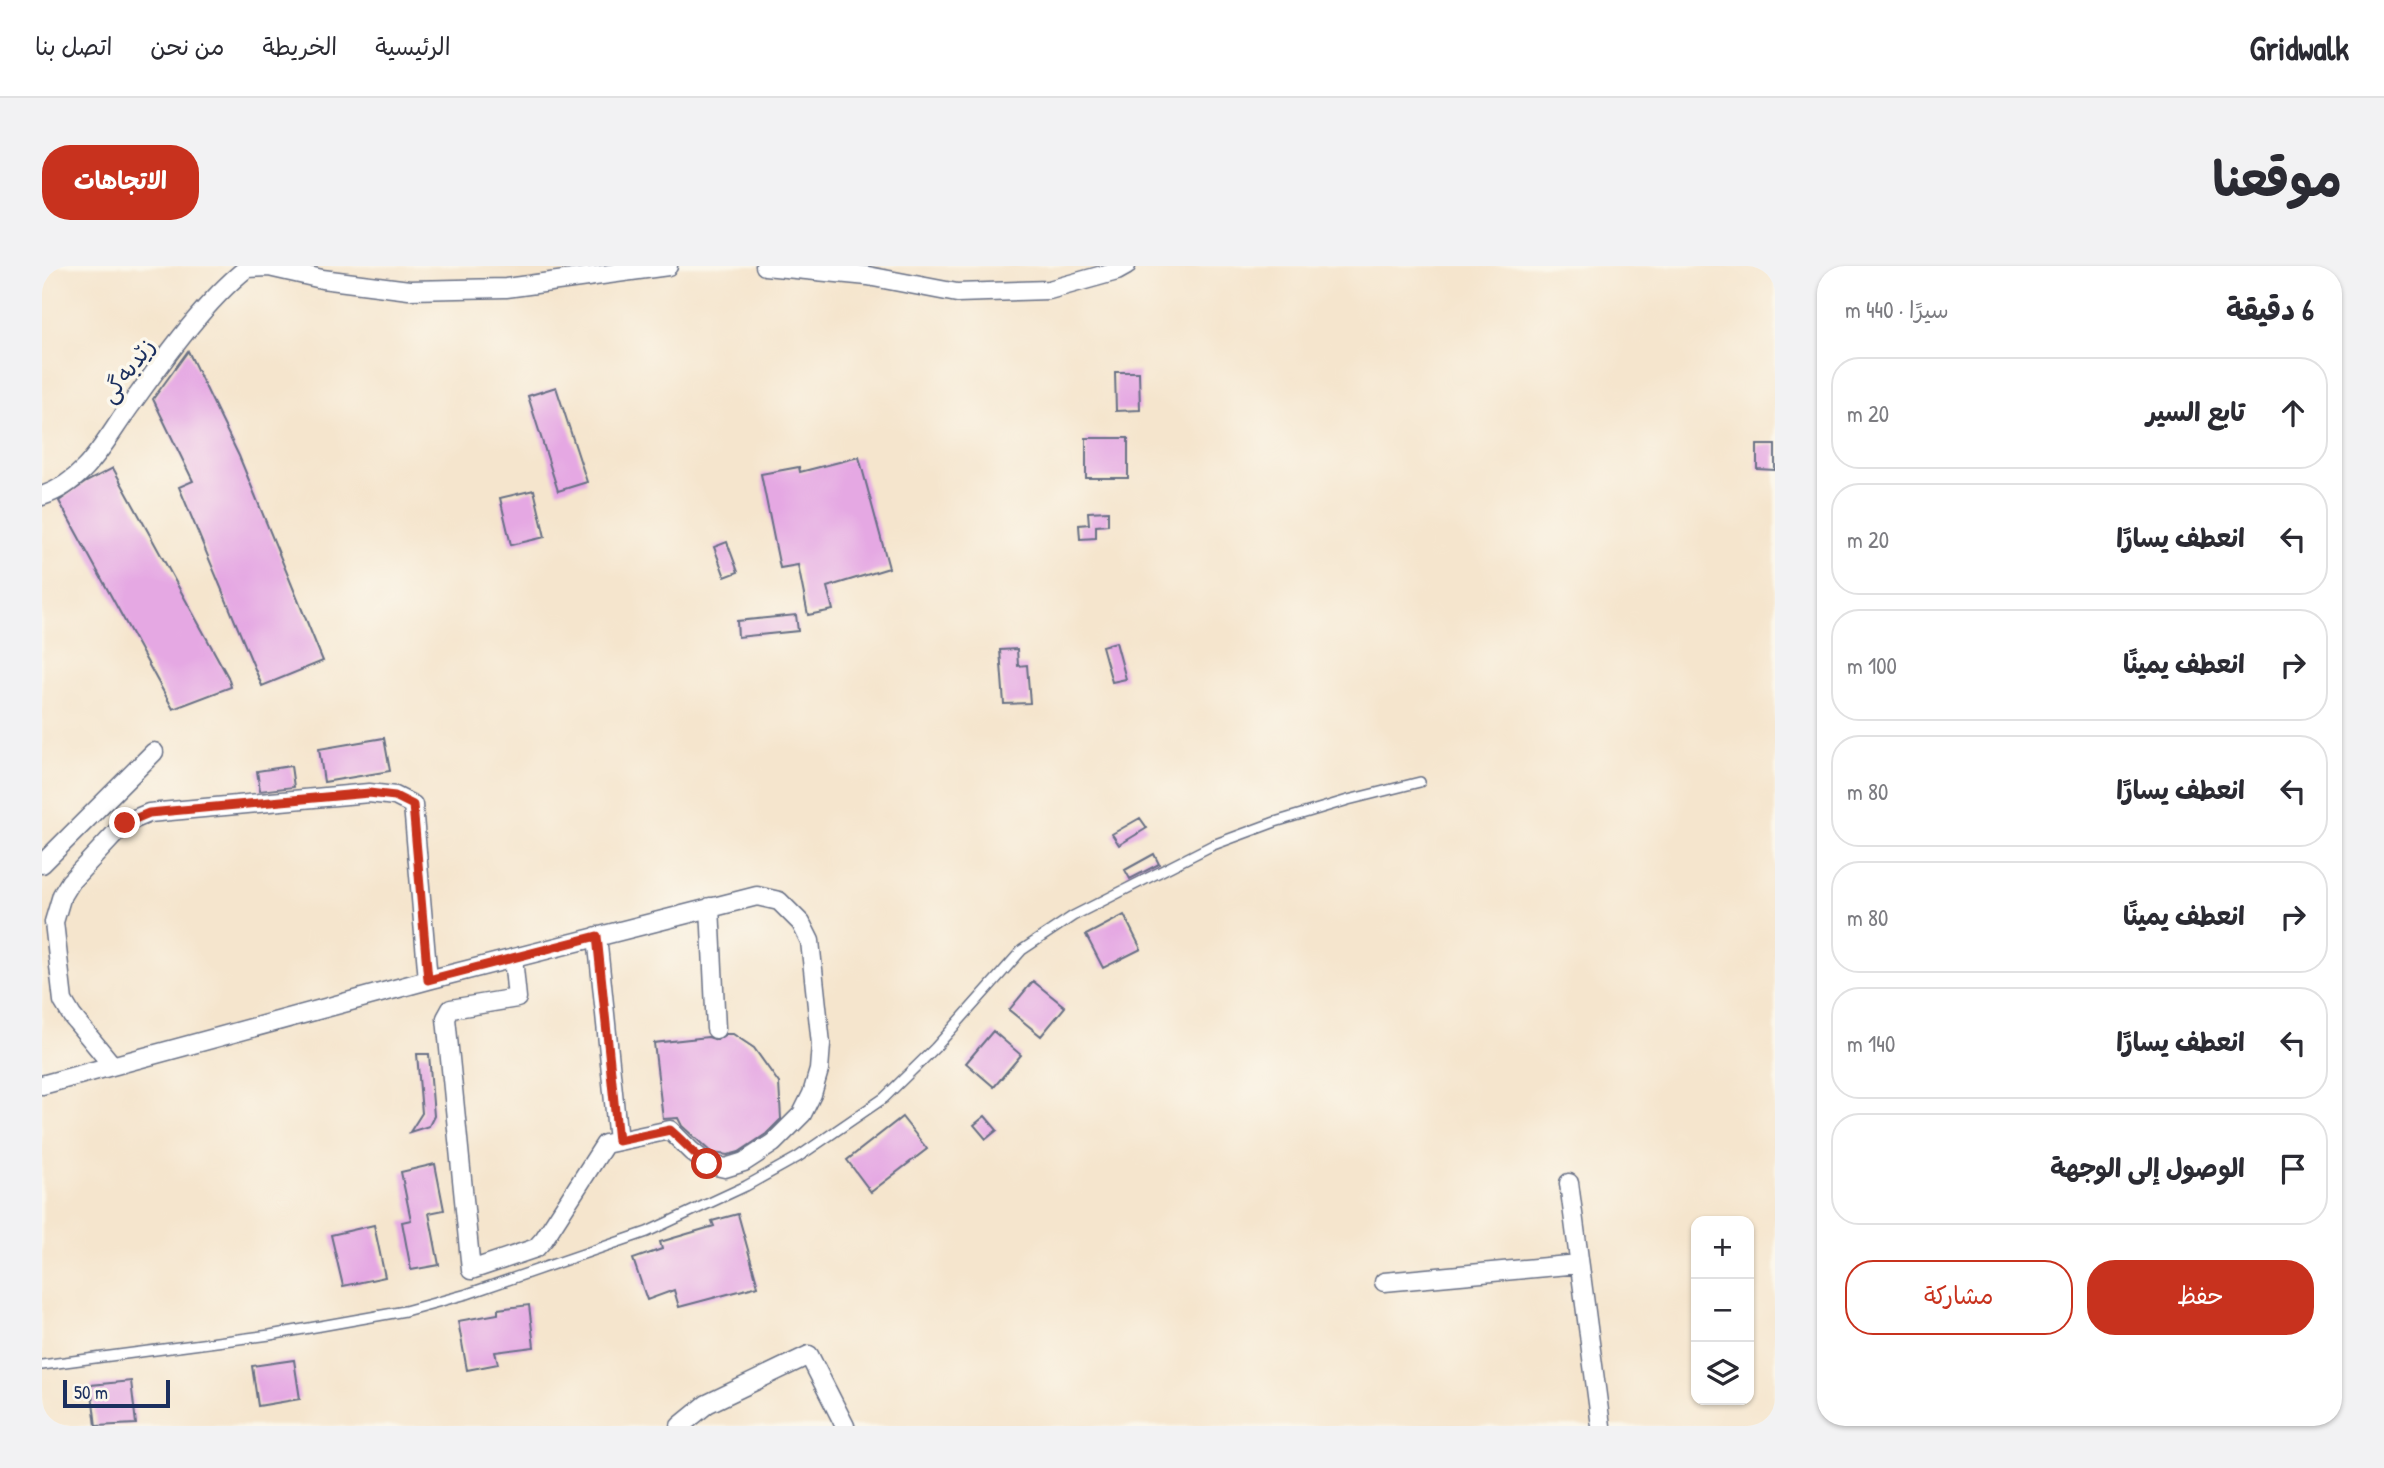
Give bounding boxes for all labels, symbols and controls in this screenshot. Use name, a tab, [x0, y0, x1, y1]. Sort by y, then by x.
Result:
text: Gridwalk	[2250, 26, 2349, 70]
text: اتصل بنا	[35, 30, 112, 62]
text: من نحن	[150, 30, 224, 62]
text: الخريطة	[262, 30, 337, 62]
text: الرئيسية	[375, 30, 451, 62]
button: الاتجاهات	[42, 145, 199, 220]
text: موقعنا	[2212, 145, 2342, 211]
text: 6 دقيقة	[2226, 289, 2314, 329]
text: سيرًا · 440 m	[1845, 294, 1949, 325]
street label: زێدبەگی	[93, 331, 161, 409]
text: تابع السير	[2146, 394, 2245, 429]
icon: ahead	[2274, 394, 2312, 432]
text: 20 m	[1847, 398, 1889, 429]
text: انعطف يسارًا	[2116, 520, 2245, 555]
icon: left	[2274, 520, 2312, 558]
text: 20 m	[1847, 524, 1889, 555]
text: انعطف يمينًا	[2123, 646, 2245, 681]
icon: right	[2274, 646, 2312, 684]
text: 100 m	[1847, 650, 1897, 681]
text: انعطف يسارًا	[2116, 772, 2245, 807]
icon: left	[2274, 772, 2312, 810]
text: 80 m	[1847, 776, 1888, 807]
route end	[109, 807, 140, 838]
text: انعطف يمينًا	[2123, 898, 2245, 933]
icon: right	[2274, 898, 2312, 936]
text: 80 m	[1847, 902, 1888, 933]
text: انعطف يسارًا	[2116, 1024, 2245, 1059]
icon: left	[2274, 1024, 2312, 1062]
text: 140 m	[1847, 1028, 1895, 1059]
route start	[691, 1148, 722, 1179]
text: الوصول إلى الوجهة	[2050, 1150, 2245, 1185]
icon: arrive	[2274, 1150, 2312, 1188]
map controls	[1691, 1216, 1754, 1405]
button: +	[1691, 1216, 1754, 1279]
button: مشاركة	[1845, 1260, 2073, 1335]
button: حفظ	[2087, 1260, 2314, 1335]
button: −	[1691, 1279, 1754, 1342]
button: layers	[1691, 1342, 1754, 1405]
scale bar	[63, 1377, 170, 1409]
text: 50 m	[74, 1379, 108, 1405]

